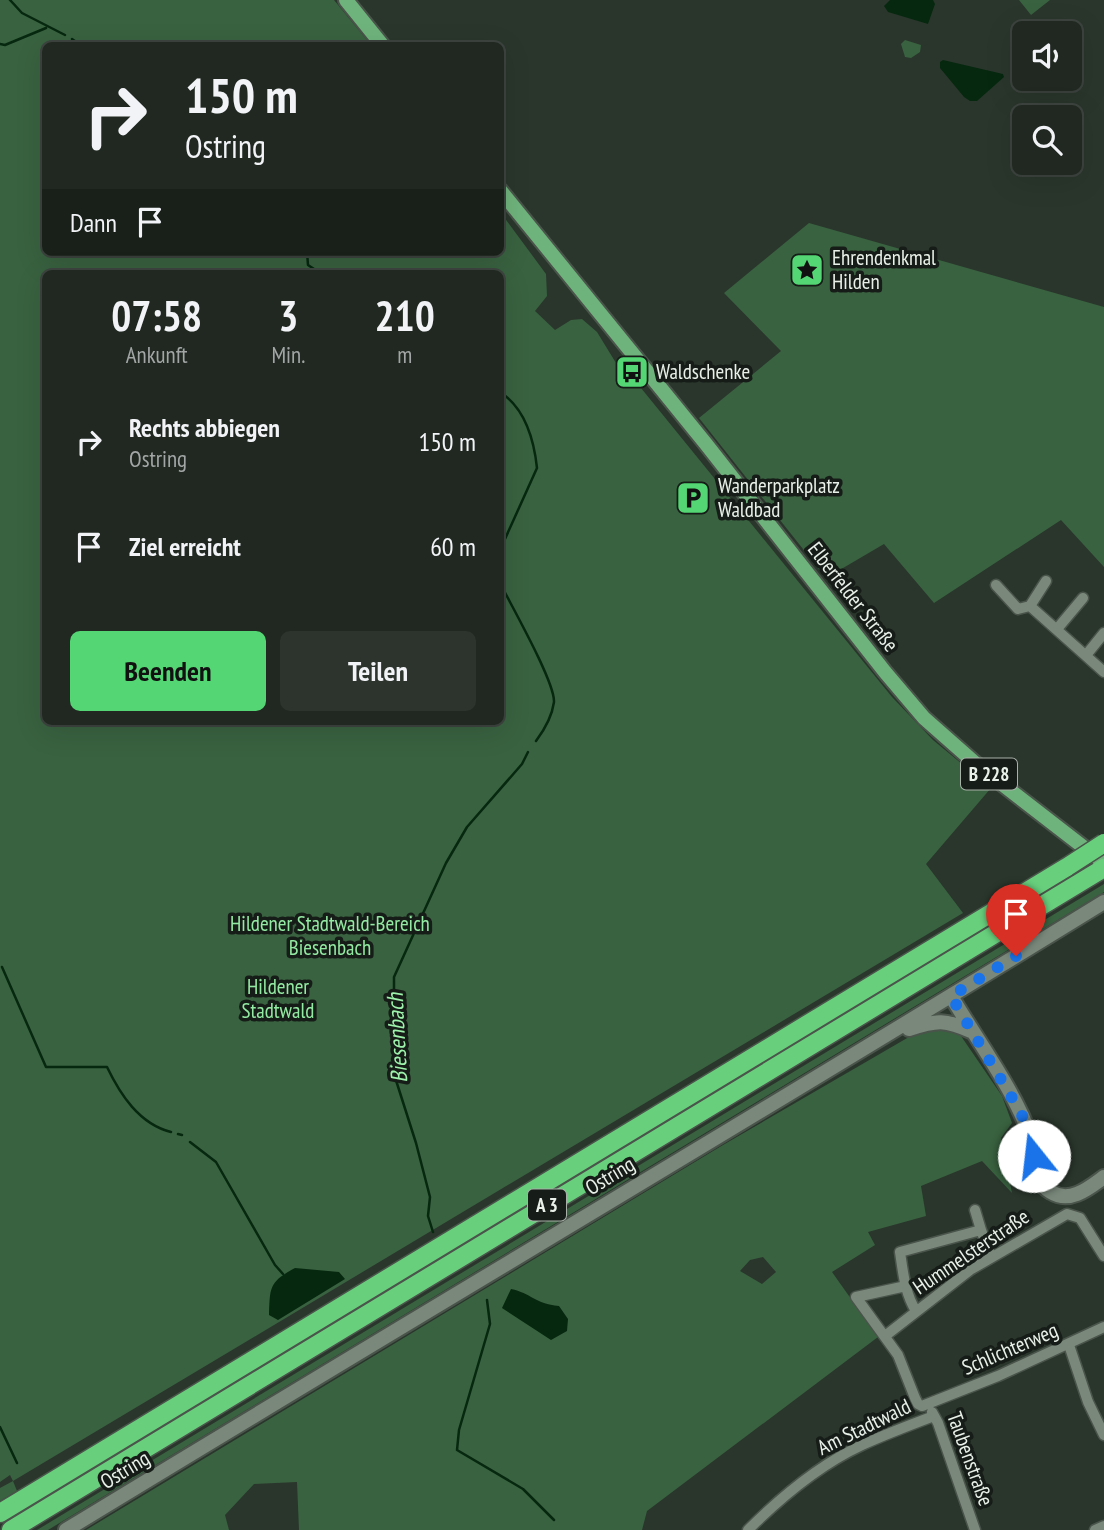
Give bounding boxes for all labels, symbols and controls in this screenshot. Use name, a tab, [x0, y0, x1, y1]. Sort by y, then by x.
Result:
map controls	[1012, 21, 1082, 175]
button: sound	[1012, 21, 1082, 91]
text: 150 m	[185, 63, 298, 127]
icon: right	[70, 70, 161, 161]
button: search	[1012, 105, 1082, 175]
text: Ostring	[185, 125, 266, 167]
icon: arrive	[131, 203, 169, 241]
text: Dann	[70, 206, 117, 239]
place label: Ehrendenkmal Hilden	[832, 244, 936, 295]
place icon: Ehrendenkmal Hilden	[788, 251, 826, 289]
text: 07:58	[111, 288, 202, 343]
text: 3	[278, 288, 298, 343]
text: 210	[375, 288, 435, 343]
text: Ankunft	[126, 340, 188, 369]
text: Min.	[271, 340, 305, 369]
text: m	[397, 340, 412, 369]
bus stop icon: Waldschenke	[613, 353, 651, 391]
place label: Waldschenke	[656, 358, 750, 385]
text: Rechts abbiegen	[129, 411, 280, 444]
icon: right	[70, 423, 108, 461]
text: 150 m	[418, 425, 476, 458]
text: Ostring	[129, 444, 187, 473]
place label: Wanderparkplatz Waldbad	[718, 472, 840, 523]
parking icon: Wanderparkplatz Waldbad	[674, 479, 712, 517]
icon: arrive	[70, 528, 108, 566]
text: Ziel erreicht	[129, 530, 241, 563]
text: 60 m	[430, 530, 476, 563]
street label: Elberfelder Straße	[802, 536, 905, 657]
button: Beenden	[70, 631, 266, 711]
button: Teilen	[280, 631, 476, 711]
road number: B 228	[961, 758, 1017, 790]
pin	[986, 884, 1046, 956]
icon: arrive	[997, 895, 1035, 933]
park label: Hildener Stadtwald-Bereich Biesenbach	[230, 910, 430, 961]
park label: Hildener Stadtwald	[242, 973, 314, 1024]
water label: Biesenbach	[380, 990, 413, 1084]
position arrow	[997, 1119, 1071, 1193]
street label: Ostring	[580, 1150, 639, 1201]
road number: A 3	[528, 1190, 566, 1220]
street label: Hummelsterstraße	[907, 1203, 1034, 1300]
street label: Schlichterweg	[958, 1316, 1062, 1381]
street label: Am Stadtwald	[813, 1392, 915, 1461]
street label: Taubenstraße	[941, 1408, 1000, 1510]
street label: Ostring	[95, 1444, 154, 1495]

